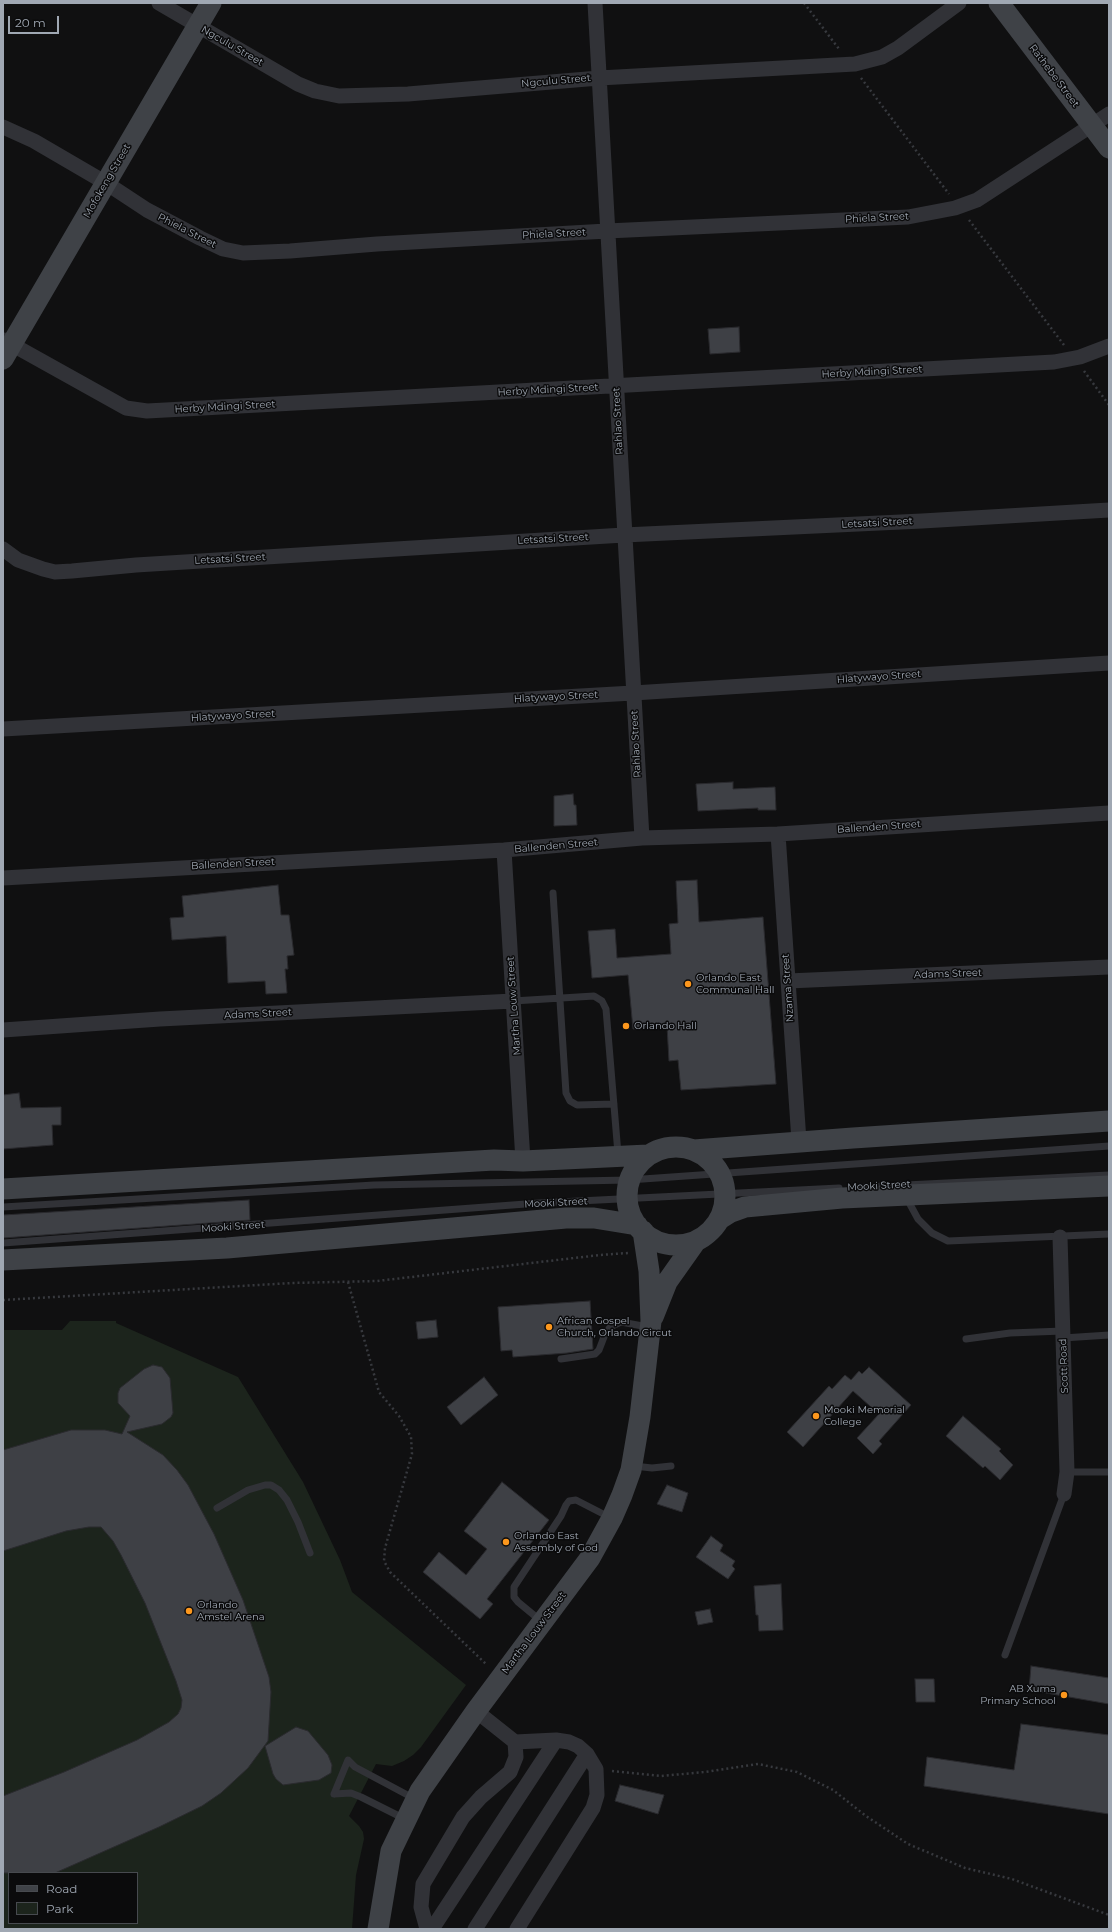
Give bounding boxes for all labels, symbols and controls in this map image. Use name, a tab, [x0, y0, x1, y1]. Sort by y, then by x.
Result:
scale bar	[10, 8, 61, 34]
text: 20 m	[15, 15, 46, 30]
street label: Ngculu Street	[199, 23, 265, 69]
street label: Rathebe Street	[1026, 42, 1082, 110]
street label: Ngculu Street	[521, 72, 591, 90]
street label: Mofokeng Street	[81, 142, 133, 220]
street label: Phiela Street	[845, 210, 909, 226]
street label: Phiela Street	[156, 211, 218, 251]
street label: Phiela Street	[522, 226, 586, 242]
street label: Herby Mdingi Street	[821, 363, 923, 381]
street label: Herby Mdingi Street	[497, 381, 599, 399]
street label: Rahlao Street	[610, 387, 626, 455]
street label: Herby Mdingi Street	[174, 398, 276, 416]
street label: Letsatsi Street	[841, 515, 913, 531]
street label: Letsatsi Street	[517, 531, 589, 547]
street label: Letsatsi Street	[194, 551, 266, 567]
street label: Hlatywayo Street	[836, 668, 922, 686]
street label: Hlatywayo Street	[514, 689, 598, 705]
street label: Hlatywayo Street	[191, 708, 275, 724]
street label: Rahlao Street	[628, 710, 644, 778]
street label: Ballenden Street	[837, 818, 921, 836]
street label: Ballenden Street	[514, 836, 598, 856]
street label: Ballenden Street	[191, 856, 275, 872]
street label: Nzama Street	[780, 953, 796, 1023]
street label: Martha Louw Street	[505, 956, 523, 1056]
street label: Adams Street	[914, 967, 982, 981]
place label: Orlando East Communal Hall	[696, 972, 774, 996]
marker: Orlando East Communal Hall	[683, 979, 693, 989]
street label: Adams Street	[224, 1006, 292, 1022]
place label: Orlando Hall	[634, 1020, 697, 1032]
marker: Orlando Hall	[621, 1021, 631, 1031]
street label: Mooki Street	[847, 1178, 911, 1194]
street label: Mooki Street	[524, 1195, 588, 1211]
street label: Mooki Street	[201, 1219, 265, 1235]
place label: African Gospel Church, Orlando Circut	[557, 1315, 672, 1338]
marker: African Gospel Church, Orlando Circut	[544, 1322, 554, 1332]
street label: Scott Road	[1057, 1338, 1071, 1394]
place label: Mooki Memorial College	[824, 1404, 905, 1428]
marker: Mooki Memorial College	[811, 1411, 821, 1421]
place label: Orlando East Assembly of God	[514, 1530, 598, 1554]
marker: Orlando East Assembly of God	[501, 1537, 511, 1547]
street label: Martha Louw Street	[499, 1590, 569, 1676]
place label: Orlando Amstel Arena	[197, 1599, 265, 1622]
marker: Orlando Amstel Arena	[184, 1606, 194, 1616]
place label: AB Xuma Primary School	[980, 1683, 1056, 1706]
marker: AB Xuma Primary School	[1059, 1690, 1069, 1700]
legend	[8, 1872, 138, 1924]
text: Road	[46, 1881, 77, 1896]
text: Park	[46, 1901, 73, 1916]

